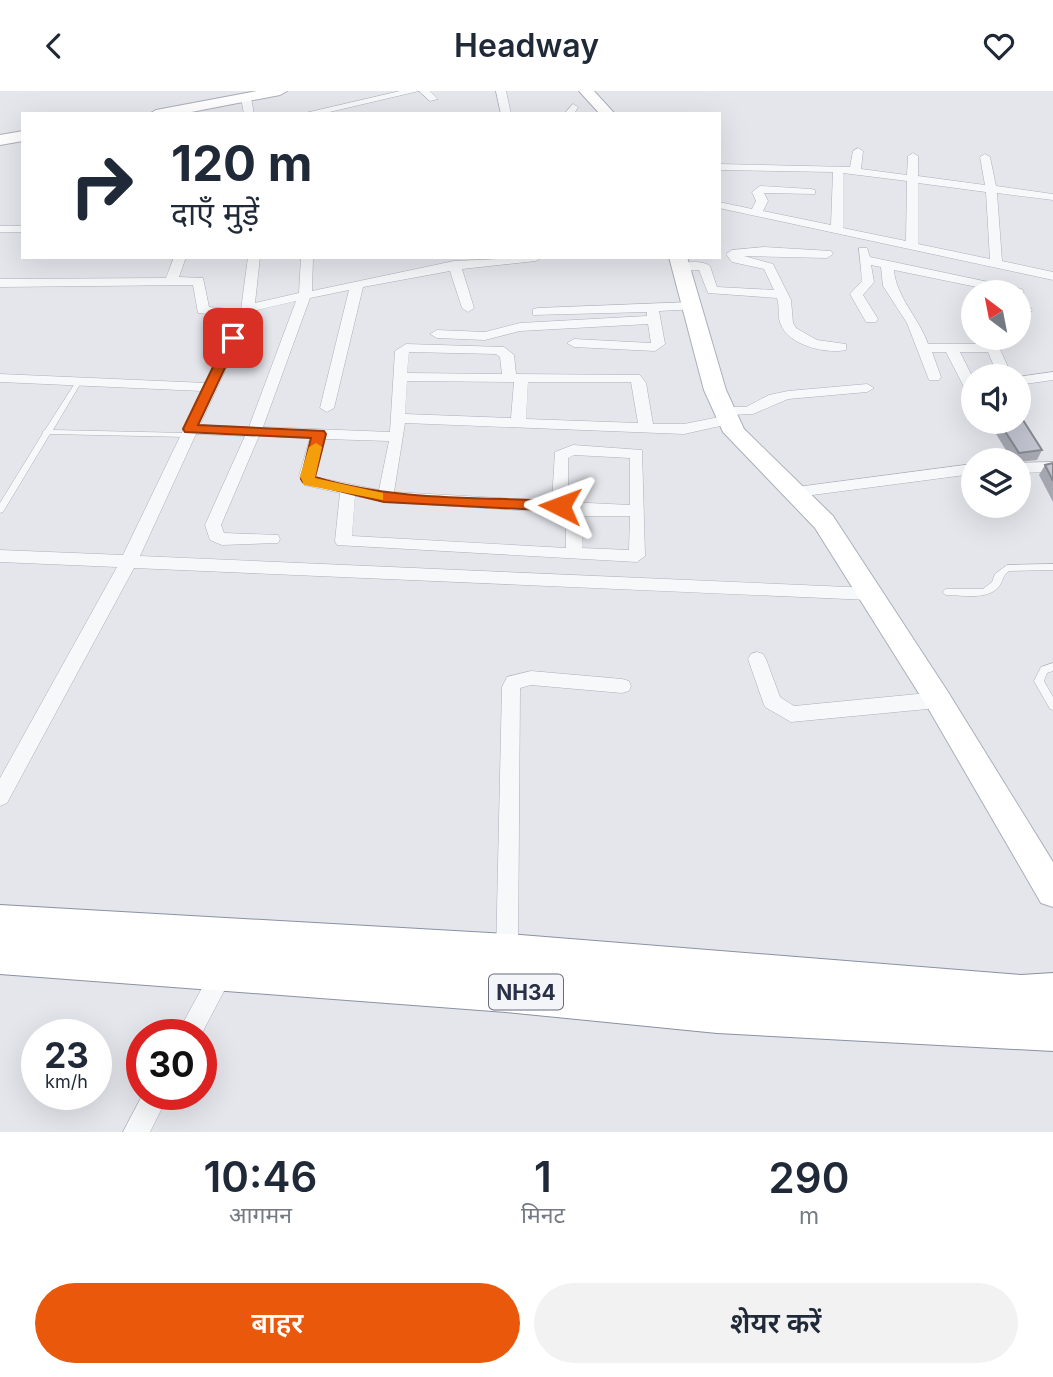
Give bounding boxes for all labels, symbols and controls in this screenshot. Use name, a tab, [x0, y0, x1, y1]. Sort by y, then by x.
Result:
text: Headway	[454, 26, 599, 65]
icon: back	[35, 27, 73, 65]
icon: heart	[980, 27, 1018, 65]
text: 120 m	[171, 134, 312, 193]
icon: right	[56, 140, 147, 231]
text: दाएँ मुड़ें	[171, 194, 259, 233]
north arrow	[961, 280, 1031, 350]
map controls	[961, 280, 1031, 518]
pin	[203, 308, 263, 368]
icon: arrive	[214, 319, 252, 357]
button: sound	[961, 364, 1031, 434]
button: layers	[961, 448, 1031, 518]
position arrow	[523, 469, 597, 543]
road number: NH34	[489, 975, 563, 1009]
speed limit sign: 30	[126, 1019, 217, 1110]
text: 23	[44, 1034, 89, 1076]
text: km/h	[45, 1071, 88, 1092]
text: 10:46	[204, 1151, 317, 1202]
text: 1	[534, 1151, 552, 1202]
text: 290	[769, 1152, 849, 1203]
text: आगमन	[229, 1201, 292, 1229]
text: मिनट	[521, 1201, 565, 1229]
text: m	[799, 1202, 819, 1230]
button: बाहर	[35, 1283, 520, 1363]
button: शेयर करें	[534, 1283, 1018, 1363]

